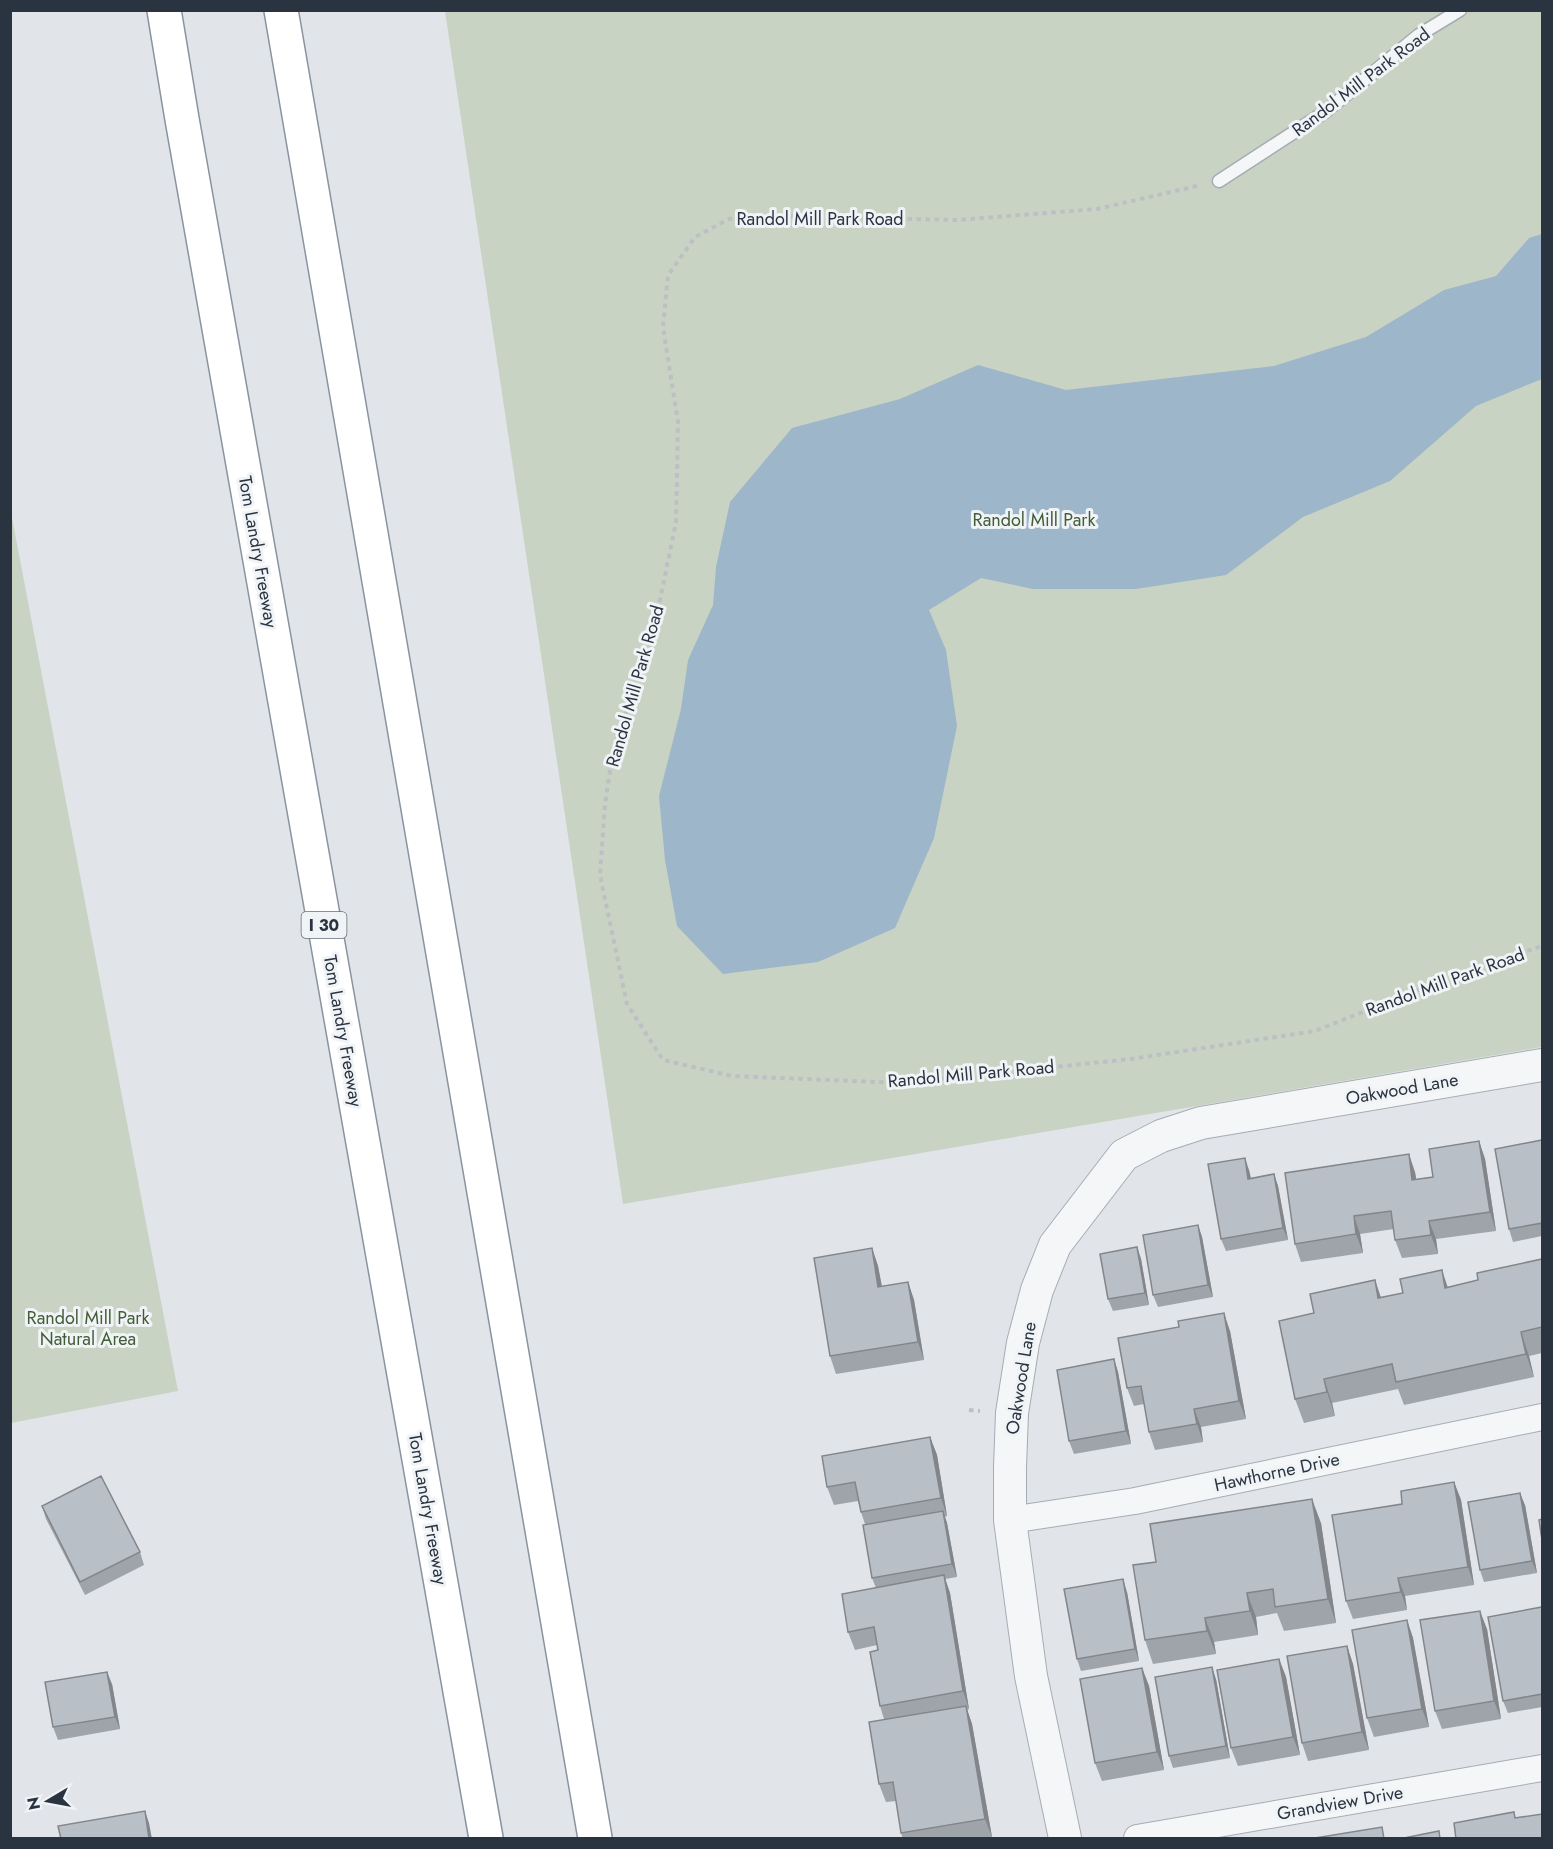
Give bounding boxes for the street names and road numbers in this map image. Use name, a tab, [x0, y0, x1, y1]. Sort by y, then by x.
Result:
street label: Randol Mill Park Road	[1286, 21, 1436, 143]
street label: Randol Mill Park Road	[736, 206, 904, 232]
street label: Tom Landry Freeway	[232, 474, 284, 630]
street label: Randol Mill Park Road	[599, 602, 671, 770]
road number: I 30	[302, 912, 346, 938]
street label: Randol Mill Park Road	[1362, 941, 1528, 1023]
street label: Tom Landry Freeway	[317, 953, 369, 1109]
street label: Randol Mill Park Road	[887, 1054, 1055, 1094]
street label: Oakwood Lane	[1344, 1066, 1460, 1112]
street label: Oakwood Lane	[999, 1320, 1043, 1436]
street label: Tom Landry Freeway	[402, 1431, 454, 1587]
street label: Hawthorne Drive	[1212, 1446, 1342, 1498]
street label: Grandview Drive	[1275, 1779, 1405, 1827]

